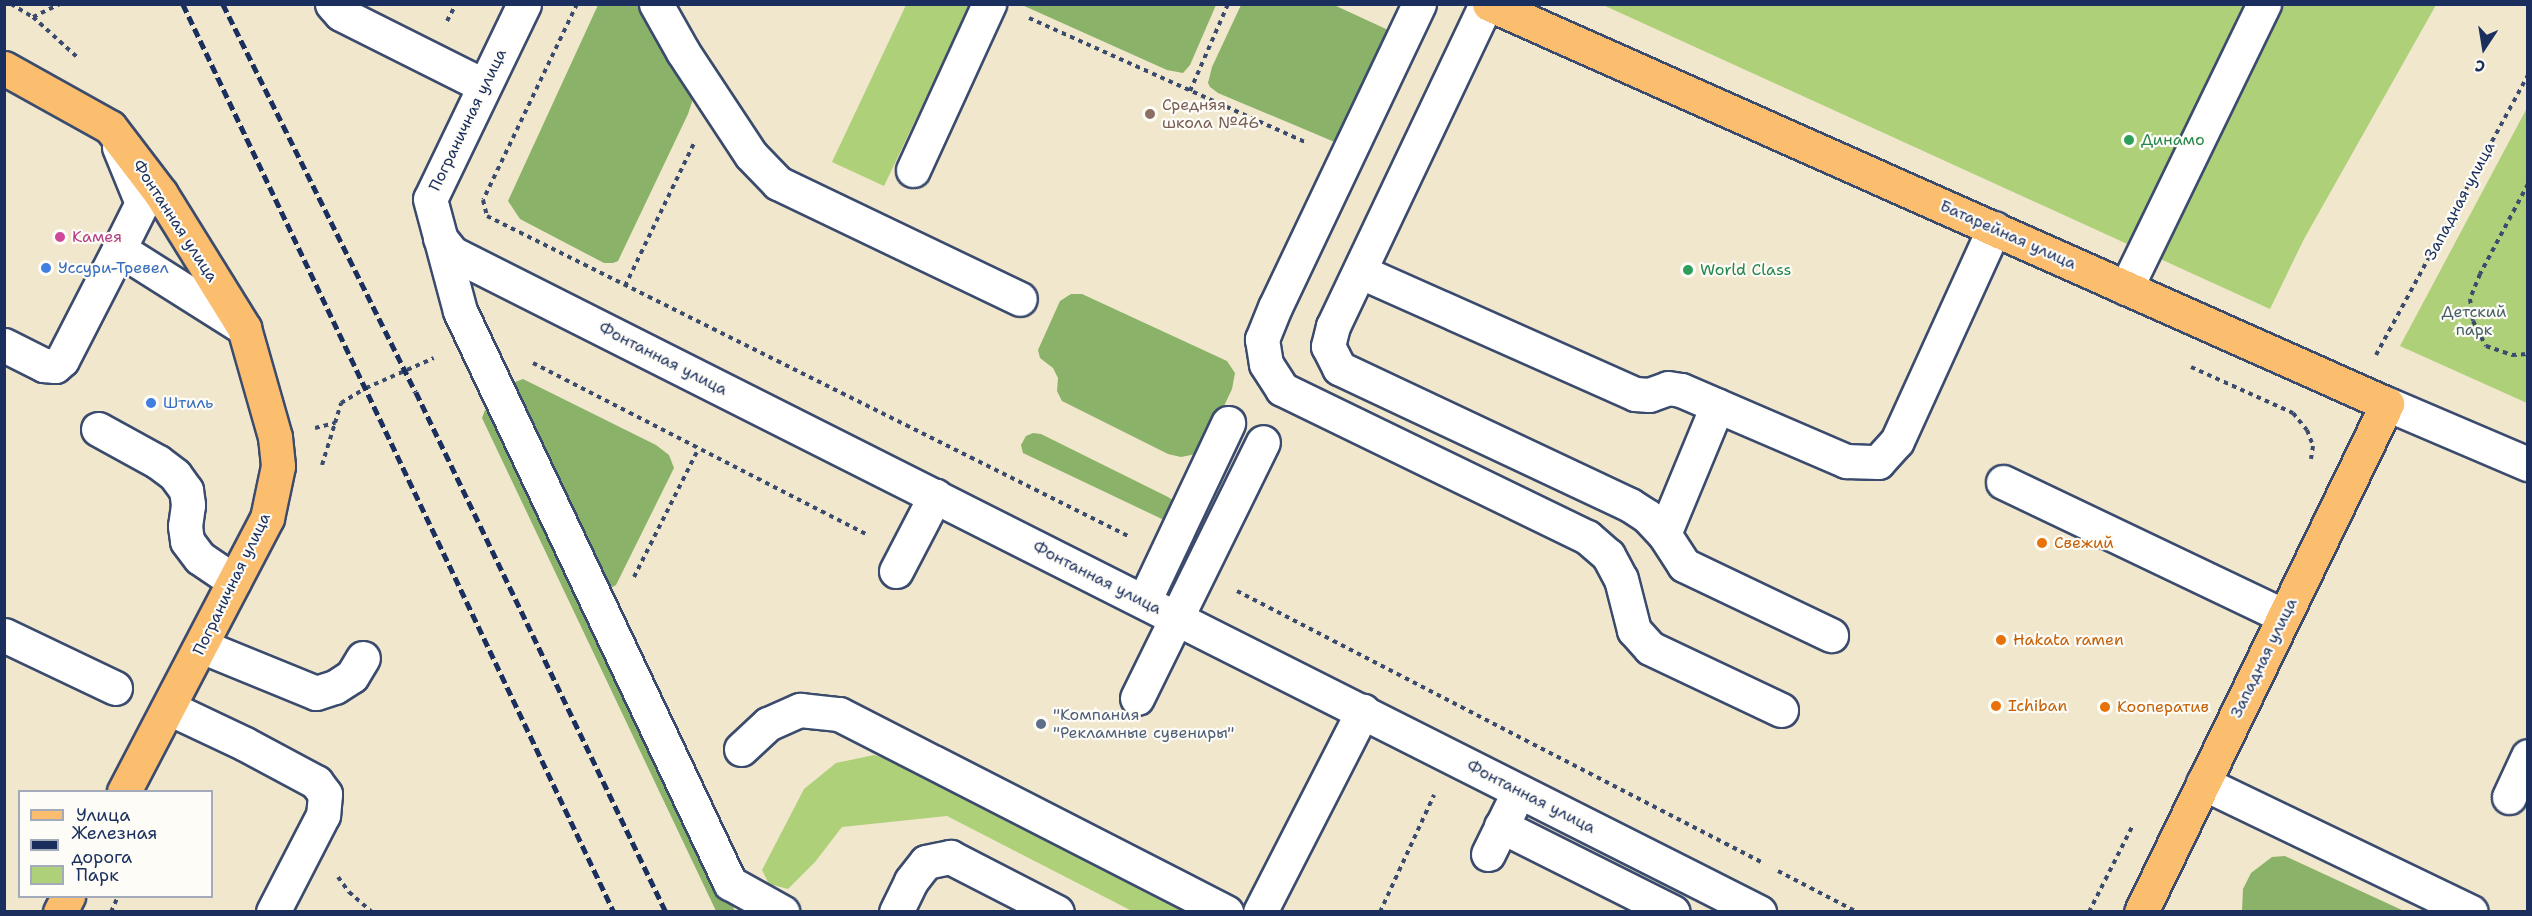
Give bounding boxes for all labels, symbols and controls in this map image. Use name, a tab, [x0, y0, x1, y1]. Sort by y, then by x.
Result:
north arrow	[2454, 18, 2514, 78]
street label: Пограничная улица	[425, 46, 511, 194]
text: С	[2473, 55, 2487, 77]
place label: Средняя школа №46	[1162, 95, 1259, 133]
marker: Средняя школа №46	[1143, 107, 1157, 121]
place label: Динамо	[2141, 130, 2205, 150]
marker: Динамо	[2122, 133, 2136, 147]
street label: Западная улица	[2421, 139, 2499, 263]
street label: Фонтанная улица	[128, 156, 222, 286]
street label: Батарейная улица	[1937, 196, 2079, 274]
place label: Камея	[72, 227, 122, 247]
marker: Камея	[53, 230, 67, 244]
place label: Уссури-Тревел	[58, 258, 169, 278]
place label: World Class	[1700, 260, 1792, 280]
marker: Уссури-Тревел	[39, 261, 53, 275]
marker: World Class	[1681, 263, 1695, 277]
park label: Детский парк	[2442, 302, 2506, 340]
street label: Фонтанная улица	[595, 318, 731, 400]
place label: Штиль	[163, 393, 213, 413]
marker: Штиль	[144, 396, 158, 410]
street label: Пограничная улица	[189, 510, 275, 658]
place label: Свежий	[2054, 533, 2114, 553]
marker: Свежий	[2035, 536, 2049, 550]
street label: Фонтанная улица	[1029, 537, 1165, 619]
street label: Западная улица	[2227, 595, 2301, 721]
place label: Hakata ramen	[2013, 630, 2124, 650]
marker: Hakata ramen	[1994, 633, 2008, 647]
place label: Ichiban	[2008, 696, 2067, 716]
place label: Кооператив	[2117, 697, 2209, 717]
marker: Ichiban	[1989, 699, 2003, 713]
marker: Кооператив	[2098, 700, 2112, 714]
place label: "Компания "Рекламные сувениры"	[1053, 705, 1234, 743]
marker: "Компания "Рекламные сувениры"	[1034, 717, 1048, 731]
street label: Фонтанная улица	[1463, 756, 1599, 838]
legend	[18, 790, 213, 898]
text: Улица	[76, 803, 130, 827]
text: Железная дорога	[71, 821, 157, 869]
text: Парк	[76, 863, 119, 887]

